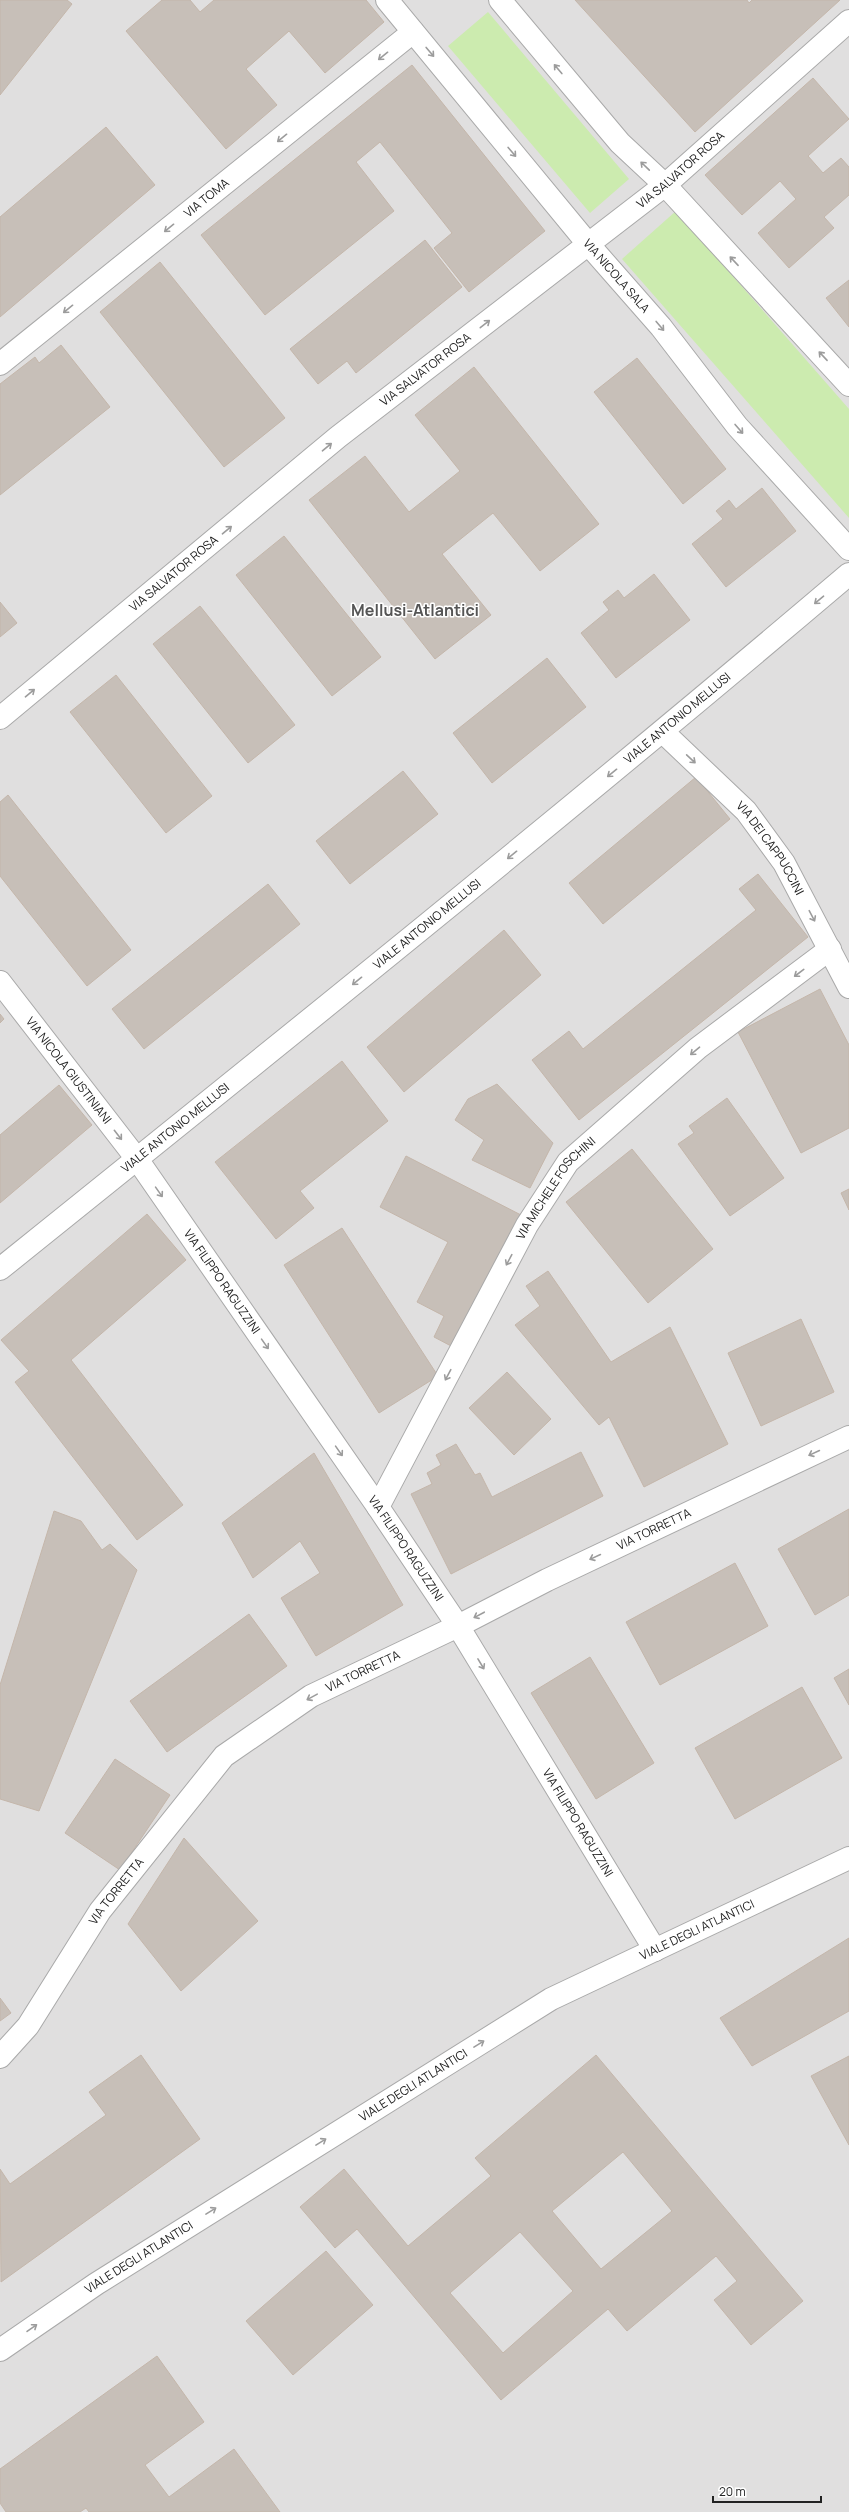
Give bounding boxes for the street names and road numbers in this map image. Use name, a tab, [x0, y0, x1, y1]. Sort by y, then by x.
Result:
street label: VIA SALVATOR ROSA	[633, 127, 728, 212]
street label: VIA TOMA	[180, 174, 233, 221]
street label: VIA NICOLA SALA	[580, 235, 654, 317]
street label: VIA SALVATOR ROSA	[376, 328, 475, 410]
street label: VIA SALVATOR ROSA	[125, 531, 222, 615]
street label: VIALE ANTONIO MELLUSI	[620, 668, 734, 767]
street label: VIA DEI CAPPUCCINI	[733, 797, 808, 898]
street label: VIALE ANTONIO MELLUSI	[369, 875, 484, 973]
street label: VIA NICOLA GIUSTINIANI	[22, 1013, 116, 1127]
street label: VIALE ANTONIO MELLUSI	[117, 1079, 233, 1176]
street label: VIA MICHELE FOSCHINI	[512, 1133, 599, 1242]
street label: VIA FILIPPO RAGUZZINI	[180, 1226, 265, 1337]
street label: VIA FILIPPO RAGUZZINI	[365, 1492, 448, 1604]
street label: VIA TORRETTA	[614, 1504, 694, 1554]
street label: VIA TORRETTA	[323, 1646, 403, 1696]
street label: VIA FILIPPO RAGUZZINI	[539, 1765, 618, 1880]
street label: VIA TORRETTA	[85, 1854, 148, 1928]
street label: VIALE DEGLI ATLANTICI	[637, 1895, 757, 1964]
street label: VIALE DEGLI ATLANTICI	[356, 2044, 471, 2125]
street label: VIALE DEGLI ATLANTICI	[81, 2216, 196, 2297]

